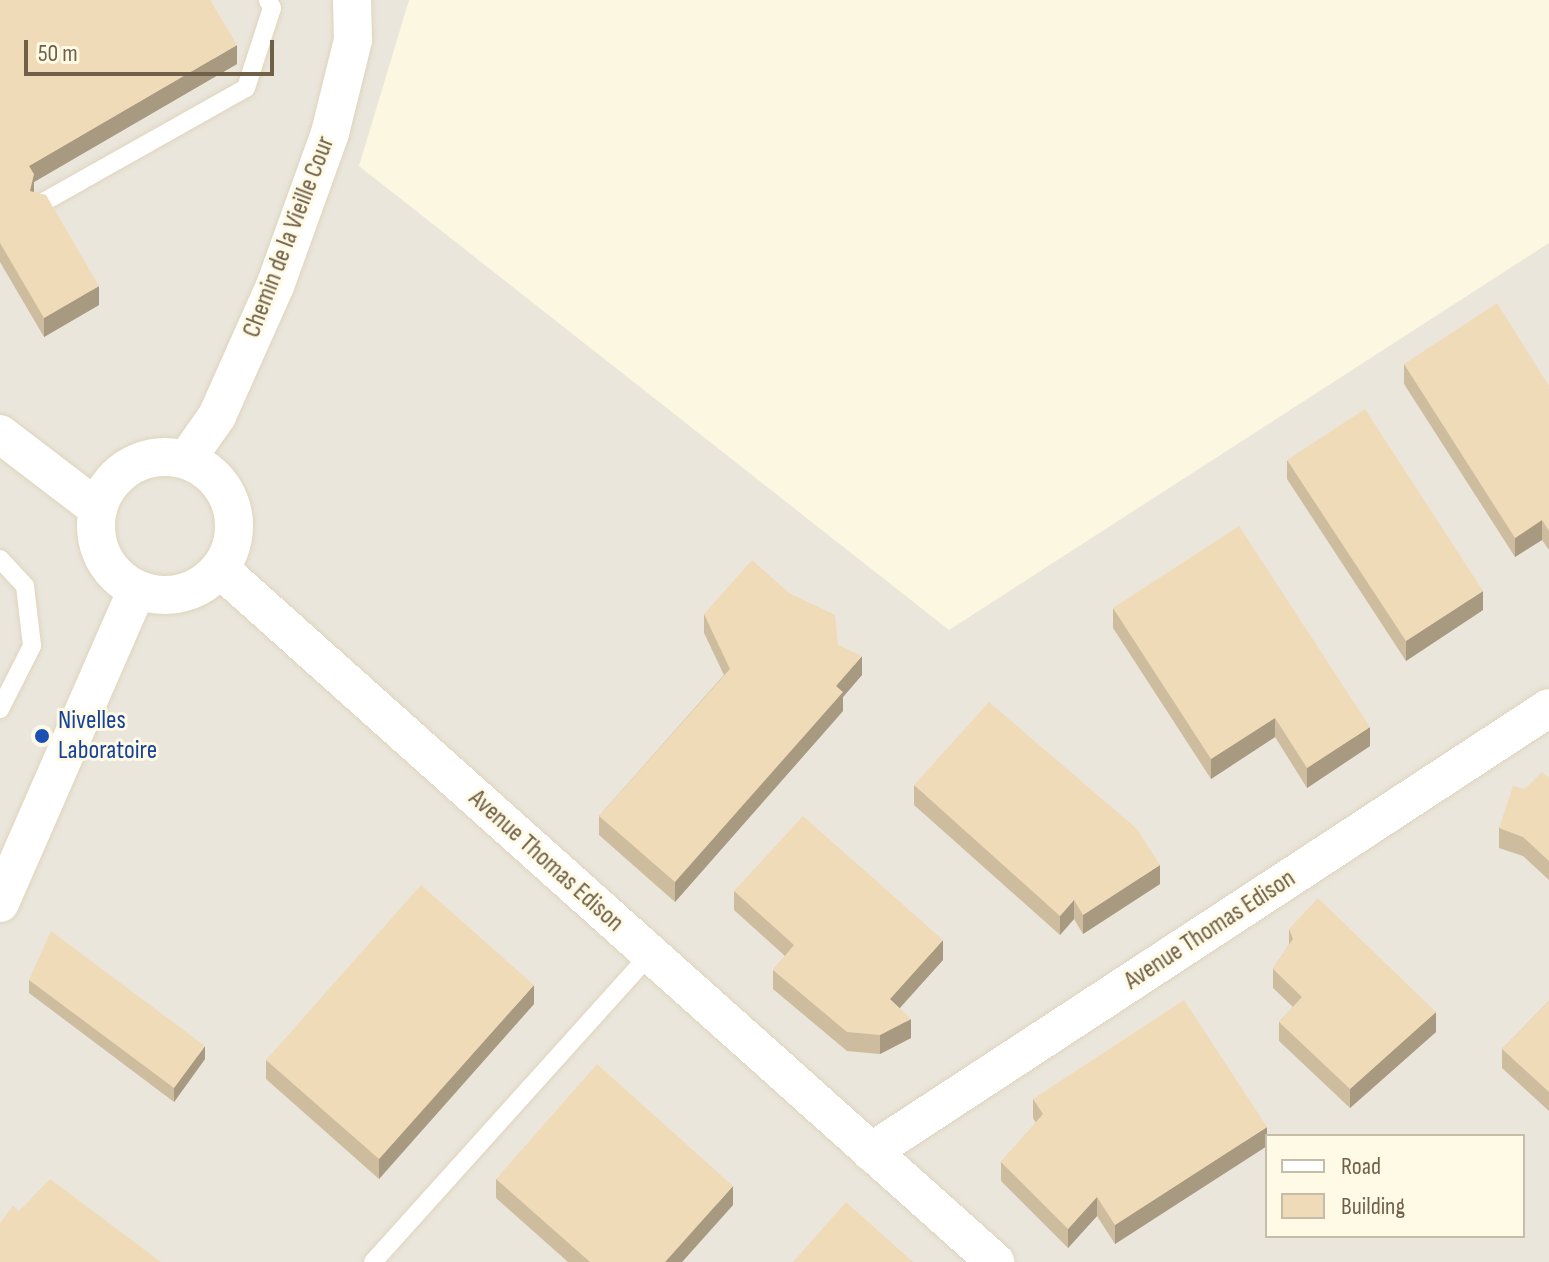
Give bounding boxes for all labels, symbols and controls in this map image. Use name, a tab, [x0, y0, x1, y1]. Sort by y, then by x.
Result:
scale bar	[28, 24, 278, 74]
text: 50 m	[38, 39, 78, 68]
street label: Chemin de la Vieille Cour	[236, 132, 342, 342]
place label: Nivelles Laboratoire	[58, 705, 157, 766]
marker: Nivelles Laboratoire	[33, 727, 51, 745]
street label: Avenue Thomas Edison	[462, 783, 630, 939]
street label: Avenue Thomas Edison	[1119, 863, 1301, 997]
legend	[1265, 1134, 1525, 1238]
text: Road	[1341, 1152, 1381, 1181]
text: Building	[1341, 1192, 1405, 1221]

